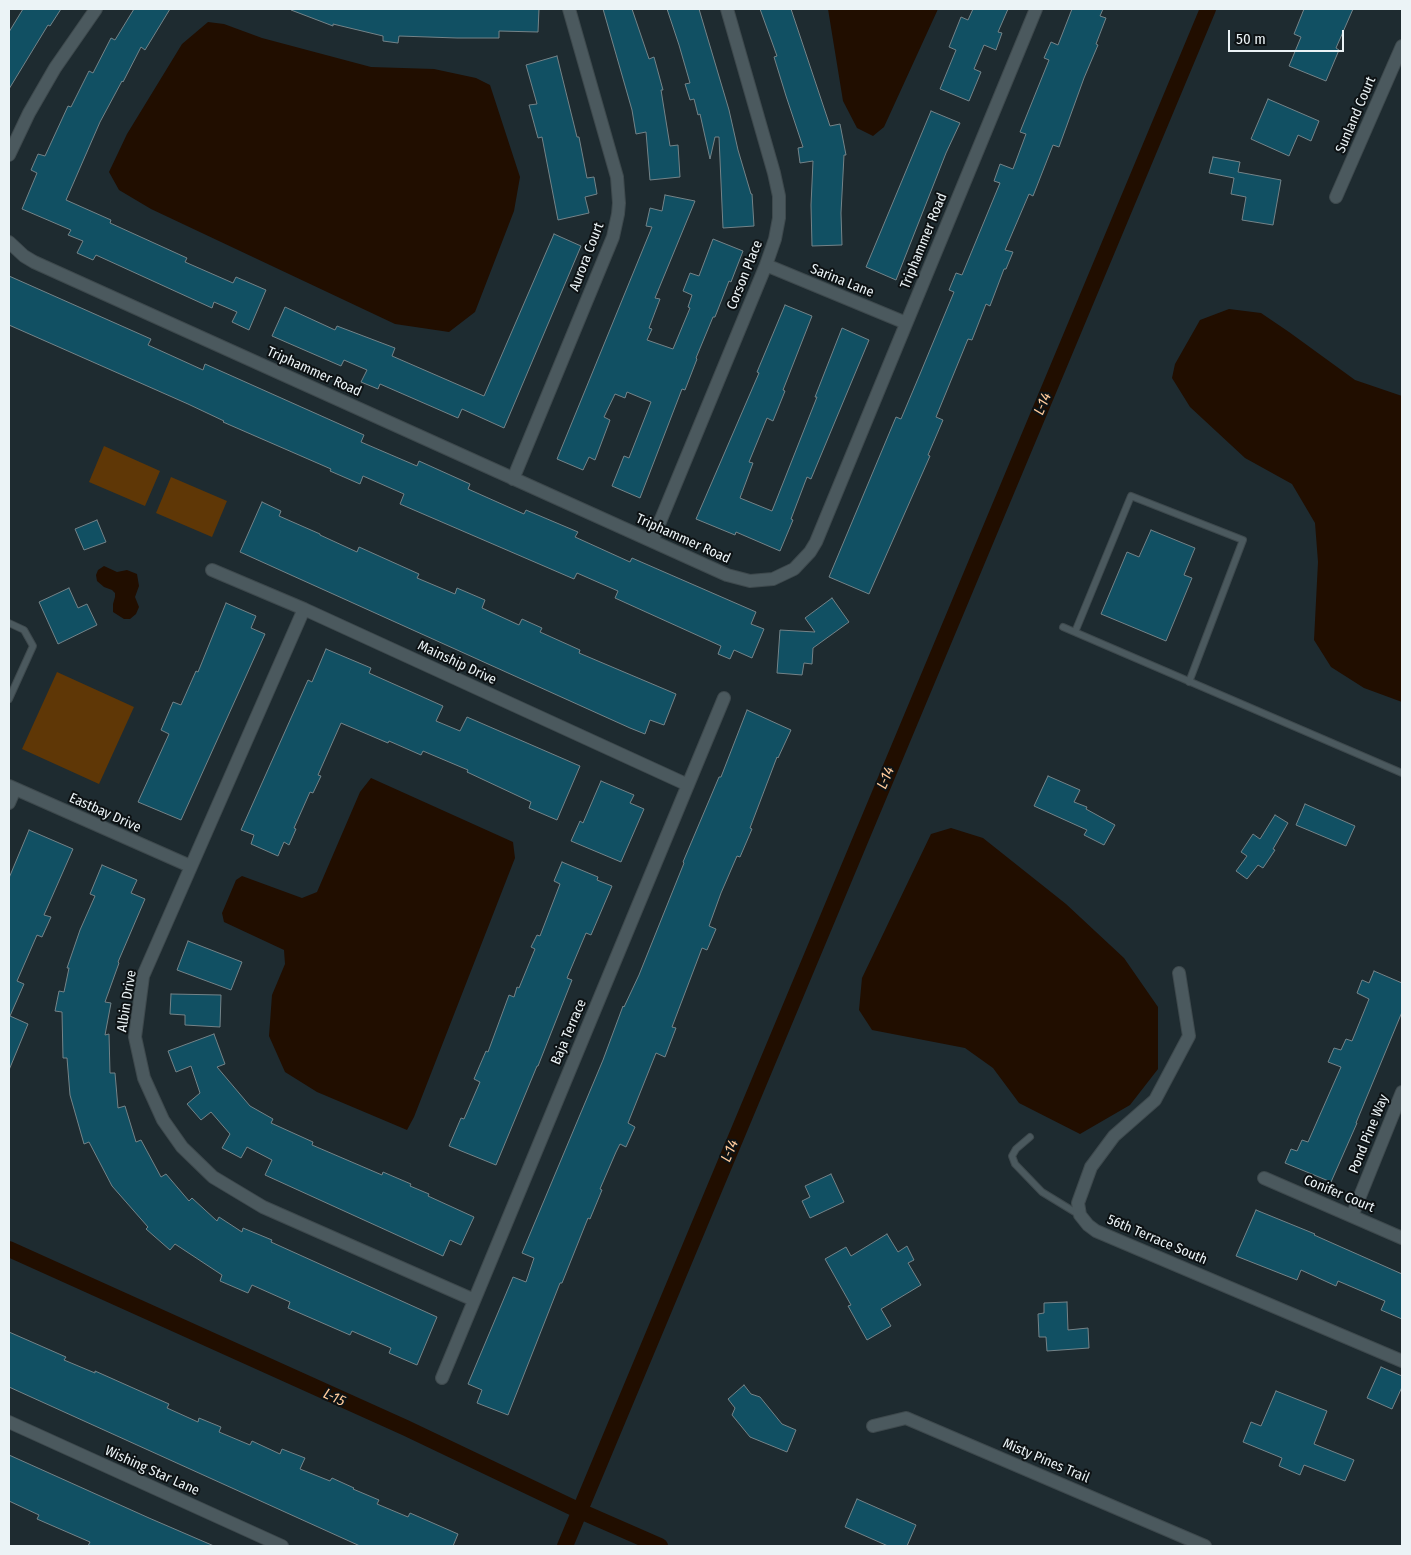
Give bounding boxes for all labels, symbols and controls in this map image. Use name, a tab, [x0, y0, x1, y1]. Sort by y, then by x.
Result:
scale bar	[1231, 20, 1347, 52]
text: 50 m	[1236, 30, 1266, 48]
street label: Sunland Court	[1332, 74, 1380, 156]
street label: Triphammer Road	[897, 191, 951, 291]
street label: Aurora Court	[566, 220, 608, 294]
street label: Corson Place	[723, 238, 767, 312]
street label: Sarina Lane	[808, 261, 876, 301]
street label: Triphammer Road	[264, 344, 364, 400]
water label: L-14	[1030, 390, 1056, 418]
street label: Triphammer Road	[633, 511, 733, 567]
street label: Mainship Drive	[415, 637, 499, 689]
water label: L-14	[873, 764, 899, 792]
street label: Eastbay Drive	[66, 790, 144, 836]
street label: Albin Drive	[114, 969, 140, 1033]
street label: Baja Terrace	[548, 997, 590, 1067]
street label: Pond Pine Way	[1346, 1092, 1392, 1176]
water label: L-14	[717, 1137, 743, 1165]
street label: Conifer Court	[1301, 1172, 1377, 1216]
street label: 56th Terrace South	[1104, 1211, 1210, 1269]
water label: L-15	[320, 1385, 348, 1411]
street label: Misty Pines Trail	[1000, 1435, 1092, 1487]
street label: Wishing Star Lane	[102, 1443, 202, 1499]

